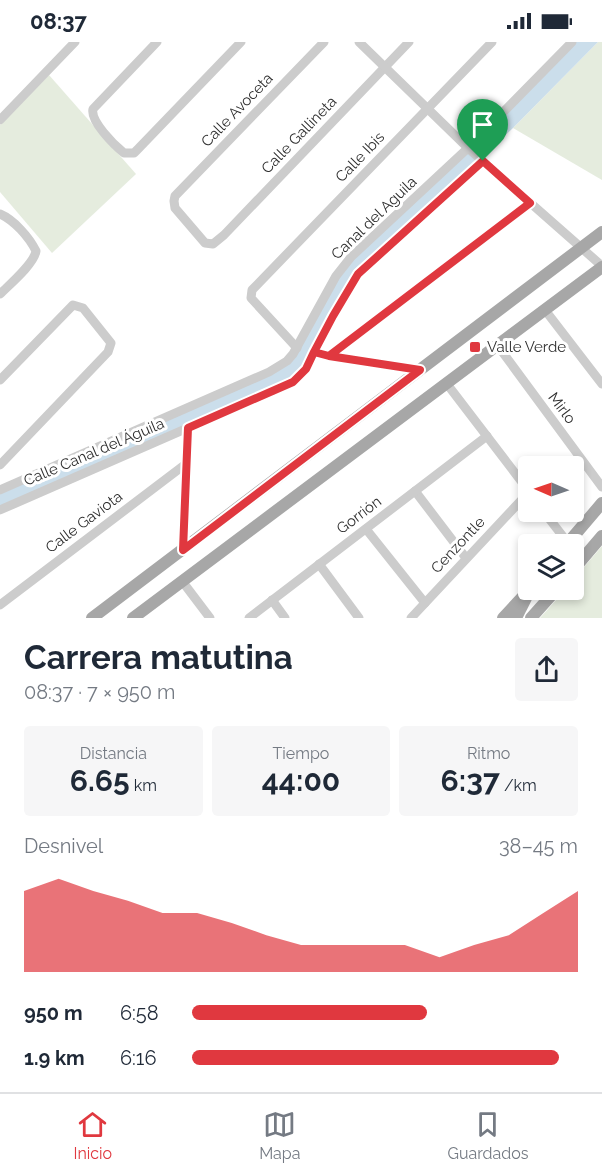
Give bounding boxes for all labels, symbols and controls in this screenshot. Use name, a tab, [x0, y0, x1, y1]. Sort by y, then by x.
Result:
text: 08:37	[30, 8, 87, 34]
street label: Calle Avoceta	[197, 70, 277, 150]
street label: Calle Gallineta	[258, 93, 340, 177]
pin	[457, 99, 508, 161]
icon: arrive	[466, 108, 499, 141]
street label: Calle Ibis	[332, 128, 388, 186]
street label: Canal del Aguila	[328, 173, 420, 263]
place label: Valle Verde	[487, 338, 566, 356]
marker: Valle Verde	[468, 340, 482, 354]
street label: Mirlo	[544, 389, 580, 427]
street label: Calle Canal del Águila	[21, 414, 167, 490]
north arrow	[518, 456, 584, 522]
map controls	[518, 456, 584, 600]
street label: Calle Gaviota	[42, 487, 126, 557]
street label: Gorrión	[333, 492, 385, 538]
street label: Cenzontle	[427, 513, 489, 577]
button: layers	[518, 534, 584, 600]
text: Carrera matutina	[24, 638, 293, 677]
button: share	[515, 638, 578, 701]
text: 08:37 · 7 × 950 m	[24, 680, 176, 704]
text: Distancia	[80, 744, 147, 763]
text: Tiempo	[273, 744, 329, 763]
text: Ritmo	[467, 744, 510, 763]
text: 6.65	[70, 763, 130, 798]
text: 44:00	[262, 763, 340, 798]
text: 6:37	[441, 763, 500, 798]
text: km	[130, 776, 157, 795]
text: /km	[500, 776, 537, 795]
text: Desnivel	[24, 834, 103, 858]
text: 38–45 m	[499, 834, 578, 858]
text: 950 m	[24, 1001, 83, 1025]
text: 6:58	[120, 1001, 159, 1025]
text: 1.9 km	[24, 1046, 85, 1070]
text: 6:16	[120, 1046, 156, 1070]
tab: Inicio	[74, 1108, 112, 1163]
tab: Mapa	[259, 1108, 300, 1163]
tab: Guardados	[448, 1108, 528, 1163]

